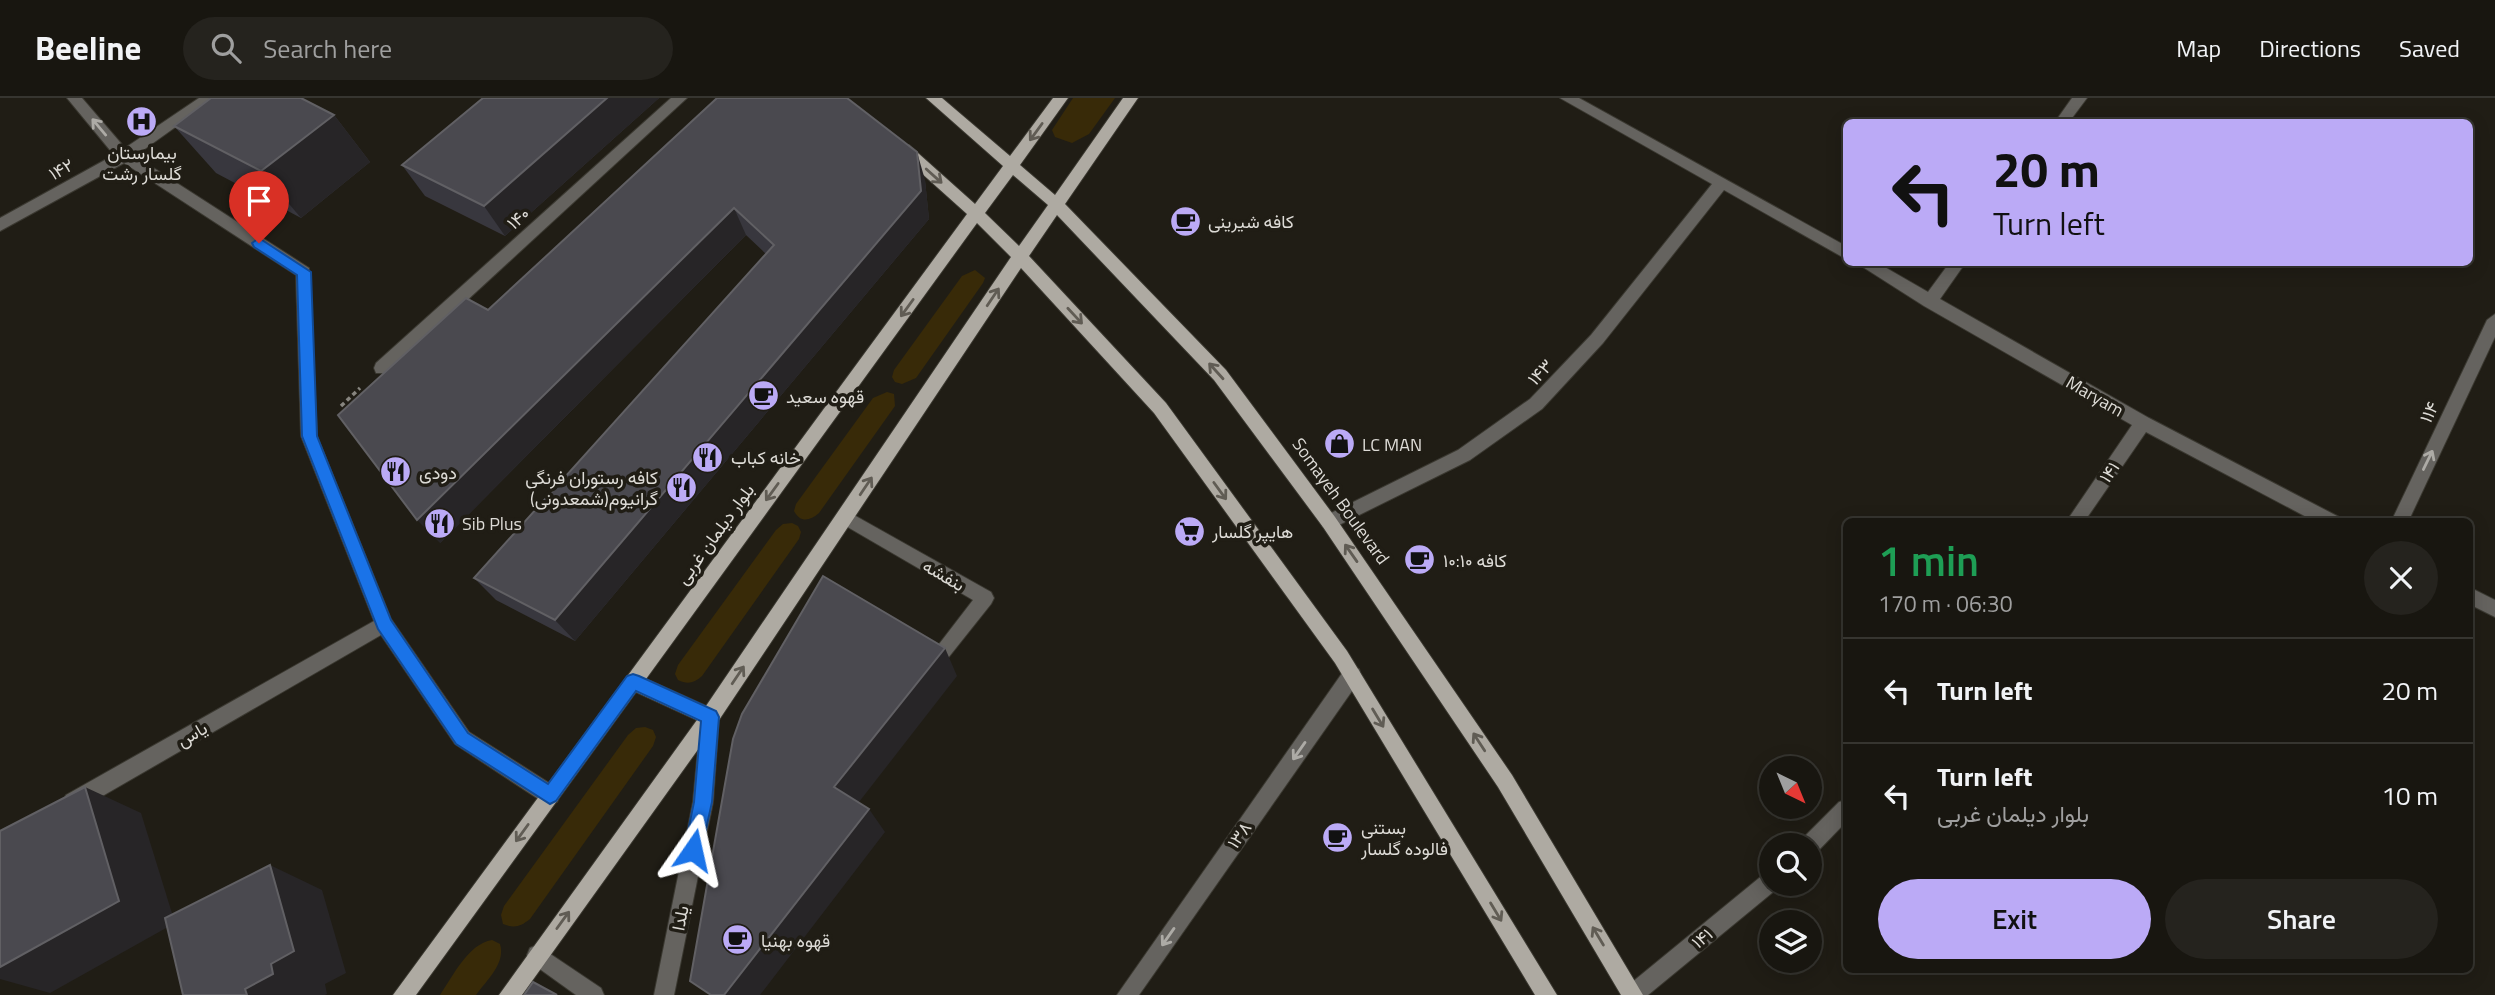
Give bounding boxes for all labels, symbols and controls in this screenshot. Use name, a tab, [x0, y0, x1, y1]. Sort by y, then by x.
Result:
search box	[183, 17, 673, 80]
text: Beeline	[35, 23, 141, 73]
icon: search	[207, 29, 245, 67]
text: Search here	[263, 29, 392, 68]
text: Map	[2176, 30, 2221, 66]
text: Directions	[2259, 30, 2361, 66]
text: Saved	[2399, 30, 2460, 66]
hospital icon: بیمارستان گلسار رشت	[125, 105, 159, 139]
one-way arrow	[91, 119, 107, 137]
one-way arrow	[1029, 122, 1044, 141]
text: 20 m	[1993, 131, 2100, 206]
place label: بیمارستان گلسار رشت	[102, 139, 182, 187]
icon: left	[1878, 147, 1969, 238]
street label: ۱۴۲	[44, 151, 78, 187]
one-way arrow	[925, 168, 943, 184]
pin	[229, 171, 289, 243]
icon: arrive	[240, 182, 278, 220]
text: Turn left	[1993, 199, 2105, 247]
street label: ۱۴۰	[500, 200, 536, 236]
cafe icon: کافه شیرینی	[1168, 204, 1202, 238]
place label: کافه شیرینی	[1208, 208, 1294, 235]
one-way arrow	[986, 288, 1000, 308]
one-way arrow	[900, 299, 915, 317]
one-way arrow	[1067, 307, 1083, 325]
street label: ۱۴۳	[1521, 353, 1559, 391]
one-way arrow	[1208, 362, 1224, 380]
street label: Maryam	[2061, 369, 2129, 423]
cafe icon: قهوه سعید	[746, 379, 780, 413]
place label: قهوه سعید	[786, 383, 864, 410]
street label: ۱۱۴	[2412, 397, 2446, 427]
shop icon: LC MAN	[1322, 427, 1356, 461]
place label: LC MAN	[1362, 431, 1422, 458]
street label: Somayeh Boulevard	[1286, 432, 1396, 570]
restaurant icon: خانه کباب	[691, 440, 725, 474]
place label: خانه کباب	[731, 444, 801, 471]
one-way arrow	[2422, 450, 2435, 471]
restaurant icon: دودی	[379, 455, 413, 489]
street label: ۱۴۱	[2092, 456, 2126, 488]
place label: دودی	[419, 459, 457, 486]
place label: کافه رستوران فرنگی گرانیوم(شمعدونی)	[525, 464, 658, 512]
restaurant icon: کافه رستوران فرنگی گرانیوم(شمعدونی)	[664, 470, 698, 504]
one-way arrow	[859, 477, 873, 496]
street label: بلوار دیلمان غربی	[669, 478, 761, 590]
one-way arrow	[1213, 481, 1227, 500]
one-way arrow	[765, 482, 780, 500]
restaurant icon: Sib Plus	[422, 506, 456, 540]
place label: Sib Plus	[462, 510, 522, 537]
supermarket icon: هایپر گلسار	[1172, 514, 1206, 548]
place label: هایپر گلسار	[1211, 518, 1293, 545]
text: 1 min	[1878, 528, 1979, 592]
button: close	[2364, 541, 2438, 615]
cafe icon: کافه ۱۰:۱۰	[1403, 543, 1437, 577]
one-way arrow	[1344, 544, 1358, 563]
place label: کافه ۱۰:۱۰	[1443, 547, 1507, 574]
street label: بنفشه	[918, 552, 970, 598]
text: 170 m · 06:30	[1878, 586, 2013, 621]
one-way arrow	[731, 666, 746, 685]
text: Turn left	[1937, 671, 2032, 710]
text: 20 m	[2381, 671, 2438, 710]
icon: left	[1878, 672, 1916, 710]
one-way arrow	[1371, 707, 1385, 727]
street label: یاس	[172, 714, 212, 754]
one-way arrow	[1472, 732, 1486, 752]
one-way arrow	[1291, 741, 1306, 760]
north arrow	[1759, 756, 1822, 819]
map controls	[1759, 756, 1822, 973]
text: Turn left	[1937, 757, 2032, 796]
text: 10 m	[2381, 776, 2438, 815]
icon: left	[1878, 777, 1916, 815]
text: بلوار دیلمان غربی	[1937, 796, 2089, 831]
position arrow	[656, 813, 730, 887]
place label: بستنی فالوده گلسار	[1360, 814, 1448, 862]
street label: ۱۳۸	[1220, 816, 1258, 854]
cafe icon: بستنی فالوده گلسار	[1321, 820, 1355, 854]
one-way arrow	[515, 823, 529, 842]
button: search	[1759, 833, 1822, 896]
button: Exit	[1878, 879, 2151, 959]
button: Share	[2165, 879, 2438, 959]
one-way arrow	[1490, 901, 1504, 921]
street label: یلدا	[664, 903, 696, 933]
button: layers	[1759, 910, 1822, 973]
one-way arrow	[556, 911, 571, 930]
street label: ۱۴۱	[1685, 921, 1719, 955]
cafe icon: قهوه بهنیا	[721, 923, 755, 957]
one-way arrow	[1590, 926, 1604, 946]
place label: قهوه بهنیا	[761, 927, 830, 954]
one-way arrow	[1161, 927, 1175, 946]

